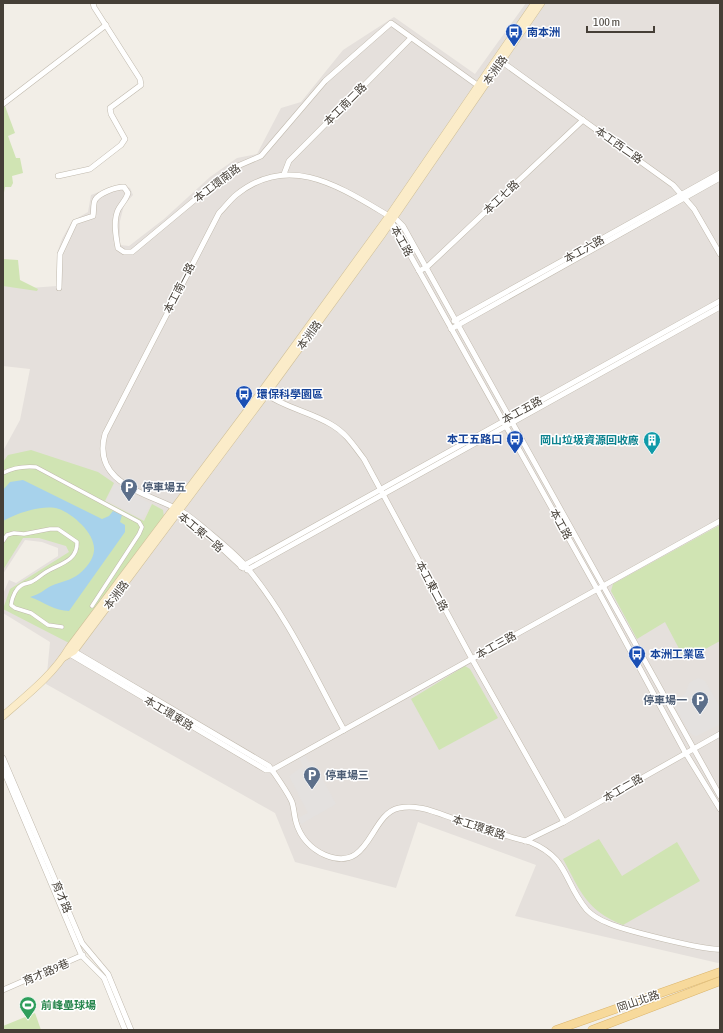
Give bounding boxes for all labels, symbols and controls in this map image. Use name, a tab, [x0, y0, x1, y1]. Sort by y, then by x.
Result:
scale bar	[587, 8, 654, 34]
text: 100 m	[593, 15, 620, 29]
bus stop icon: 南本洲	[504, 22, 524, 47]
place label: 南本洲	[527, 26, 560, 38]
street label: 本洲路	[481, 53, 509, 87]
street label: 本工南二路	[321, 80, 369, 128]
street label: 本工西二路	[593, 124, 645, 166]
street label: 本工環南路	[191, 162, 243, 204]
street label: 本工七路	[481, 178, 521, 216]
street label: 本工路	[389, 224, 415, 258]
street label: 本工六路	[562, 233, 606, 265]
street label: 本工南一路	[161, 261, 197, 315]
street label: 本洲路	[294, 318, 324, 352]
bus stop icon: 環保科學園區	[234, 384, 254, 409]
place label: 環保科學園區	[257, 388, 323, 400]
street label: 本工五路	[500, 394, 544, 426]
bus stop icon: 本工五路口	[505, 429, 525, 454]
building icon: 岡山垃圾資源回收廠	[642, 430, 662, 455]
place label: 本工五路口	[447, 433, 502, 445]
place label: 岡山垃圾資源回收廠	[540, 434, 639, 446]
parking icon: 停車場五	[119, 477, 139, 502]
place label: 停車場五	[142, 481, 186, 493]
street label: 本工路	[548, 507, 574, 541]
street label: 本工東一路	[176, 510, 226, 554]
street label: 本工東二路	[414, 559, 450, 613]
street label: 本洲路	[101, 578, 131, 612]
street label: 本工三路	[474, 629, 518, 661]
bus stop icon: 本洲工業區	[627, 644, 647, 669]
place label: 本洲工業區	[650, 648, 705, 660]
parking icon: 停車場一	[690, 690, 710, 715]
street label: 本工環東路	[142, 694, 196, 732]
place label: 停車場一	[643, 694, 687, 706]
parking icon: 停車場三	[302, 765, 322, 790]
place label: 停車場三	[325, 769, 369, 781]
street label: 本工二路	[601, 772, 645, 804]
street label: 本工環東路	[451, 813, 507, 841]
street label: 育才路	[50, 879, 74, 915]
street label: 育才路9巷	[21, 957, 71, 987]
street label: 岡山北路	[615, 988, 661, 1014]
sports icon: 前峰壘球場	[18, 995, 38, 1020]
place label: 前峰壘球場	[41, 999, 96, 1011]

